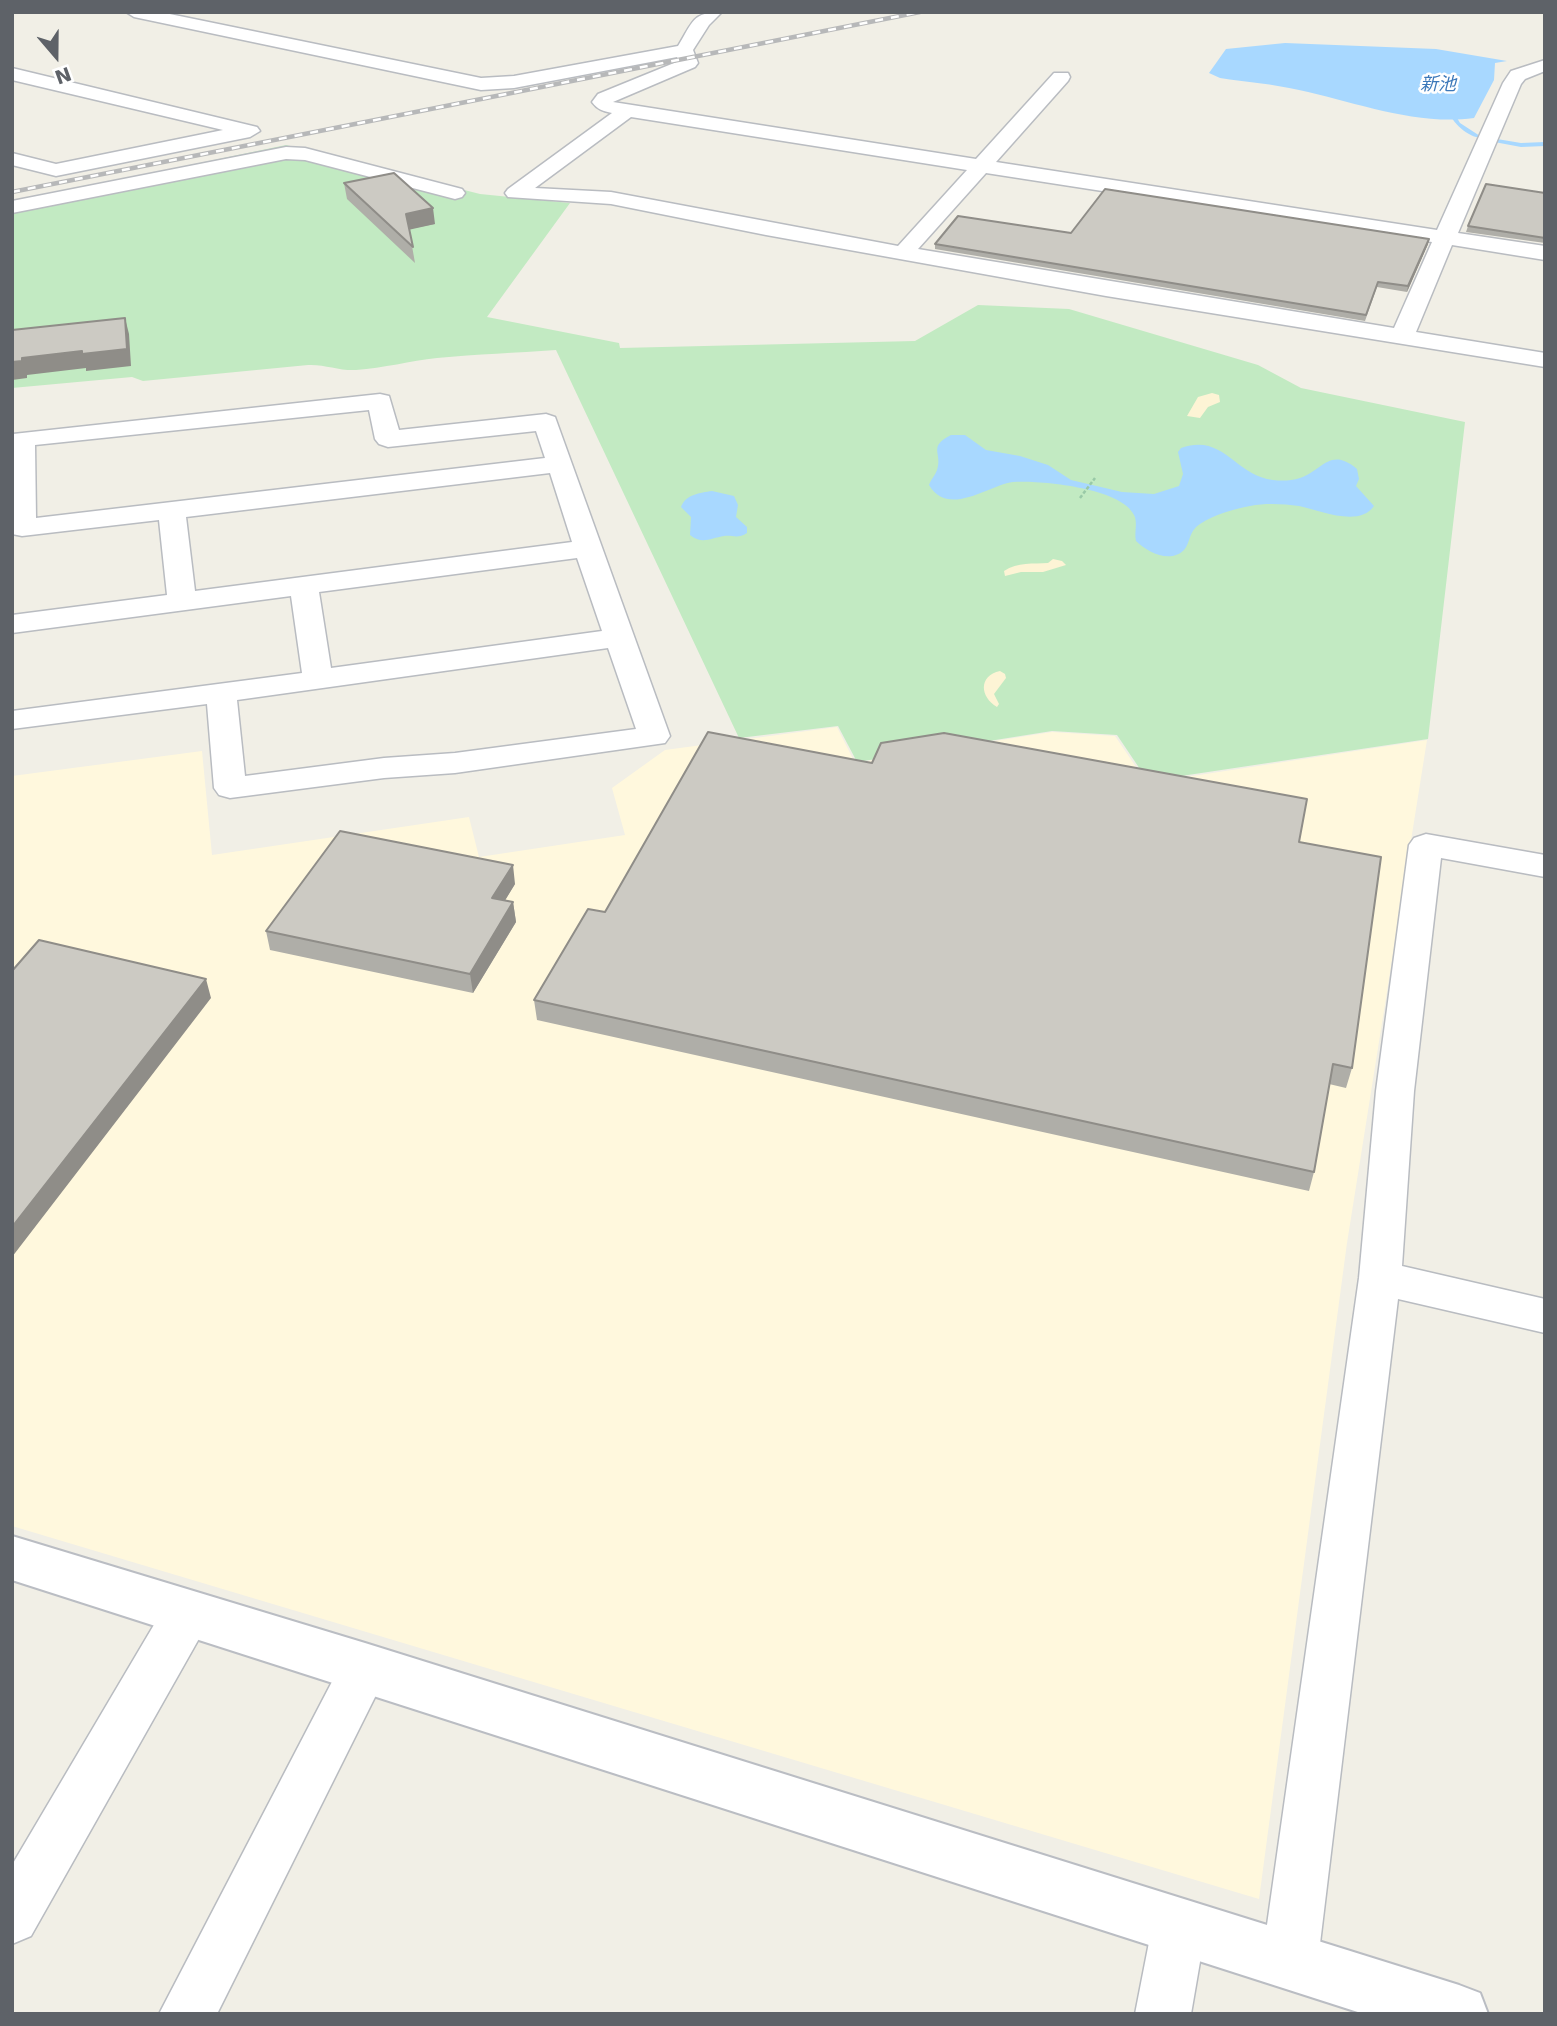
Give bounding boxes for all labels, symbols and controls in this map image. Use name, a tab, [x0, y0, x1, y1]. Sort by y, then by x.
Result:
north arrow	[21, 21, 91, 91]
text: N	[52, 63, 74, 89]
water label: 新池	[1420, 74, 1456, 96]

